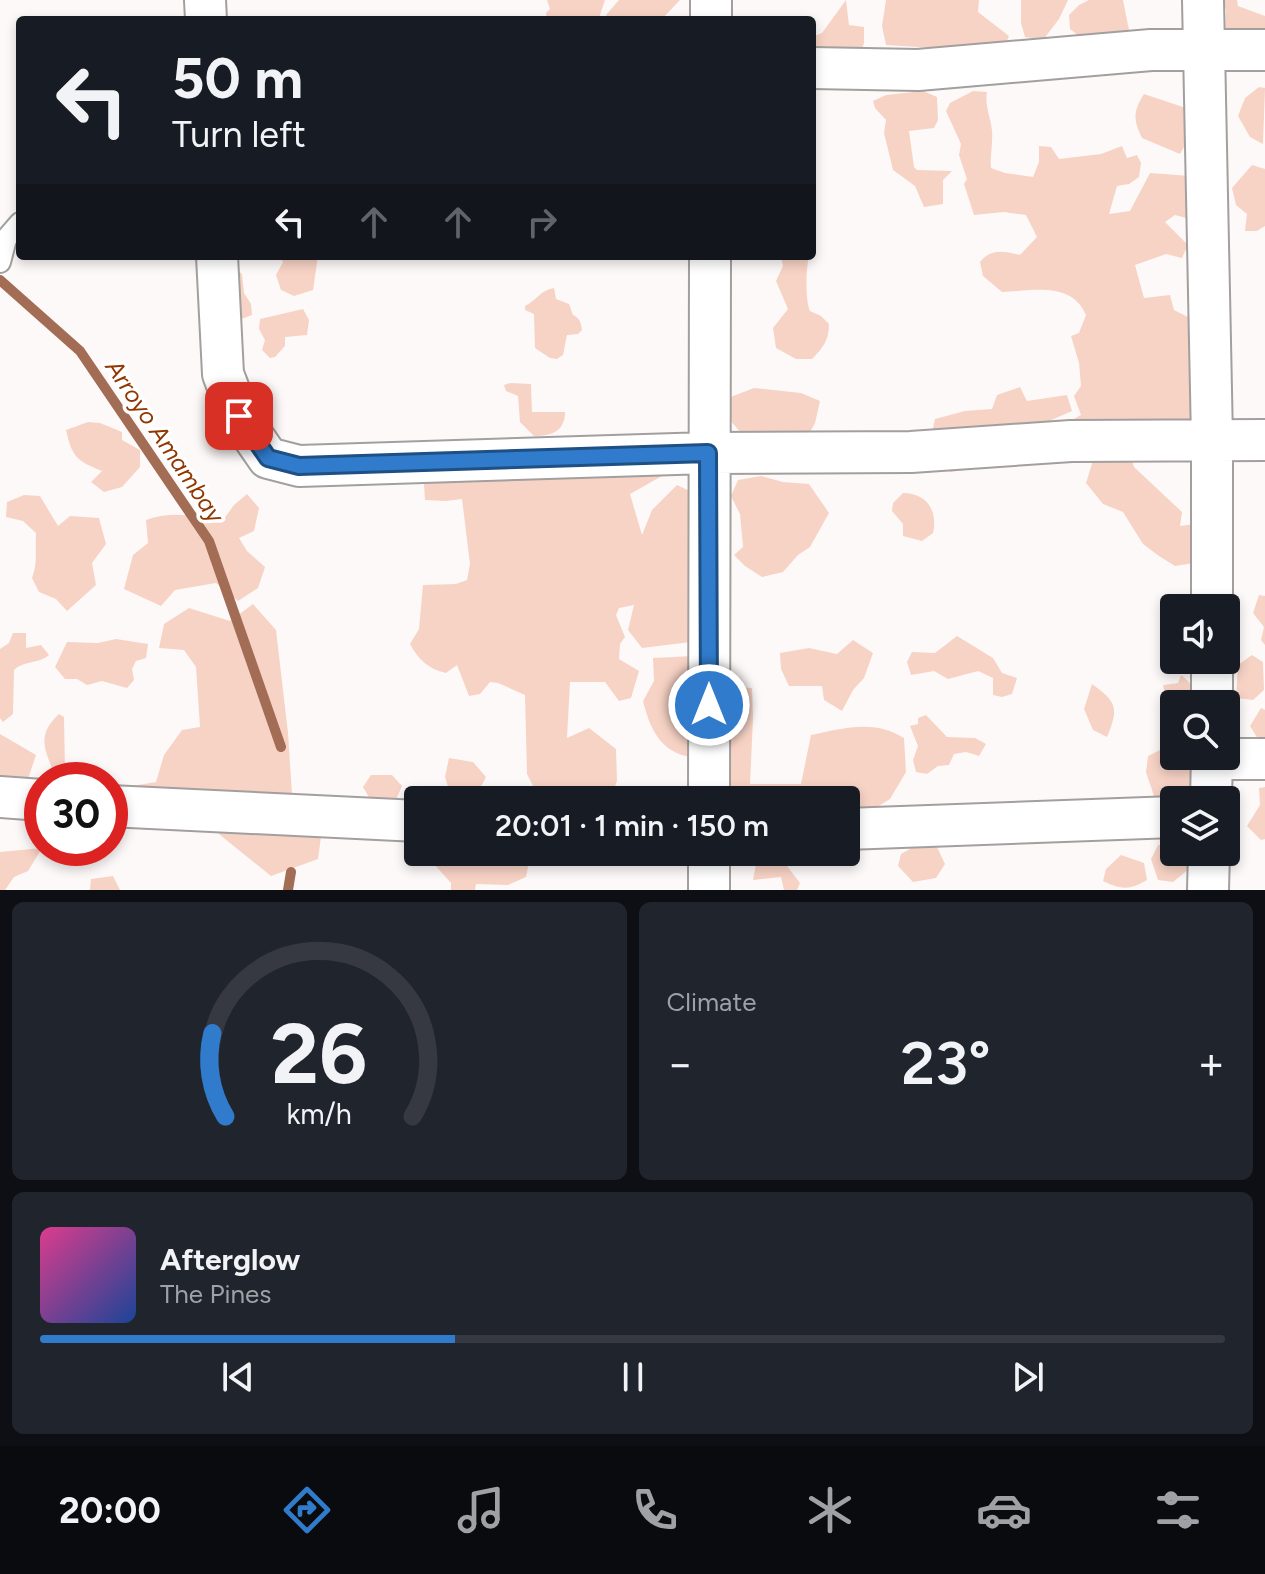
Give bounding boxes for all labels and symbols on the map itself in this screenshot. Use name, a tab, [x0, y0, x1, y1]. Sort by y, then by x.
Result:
water label: Arroyo Amambay	[99, 353, 231, 529]
pin	[205, 382, 273, 450]
position arrow	[667, 663, 751, 747]
speed limit sign: 30	[24, 762, 128, 866]

